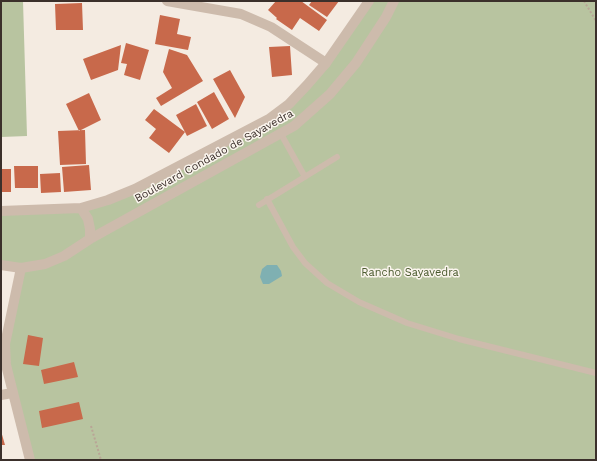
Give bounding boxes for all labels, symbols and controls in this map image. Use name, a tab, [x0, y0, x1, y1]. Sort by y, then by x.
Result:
street label: Boulevard Condado de Sayavedra	[132, 107, 296, 205]
park label: Rancho Sayavedra	[361, 266, 459, 280]

